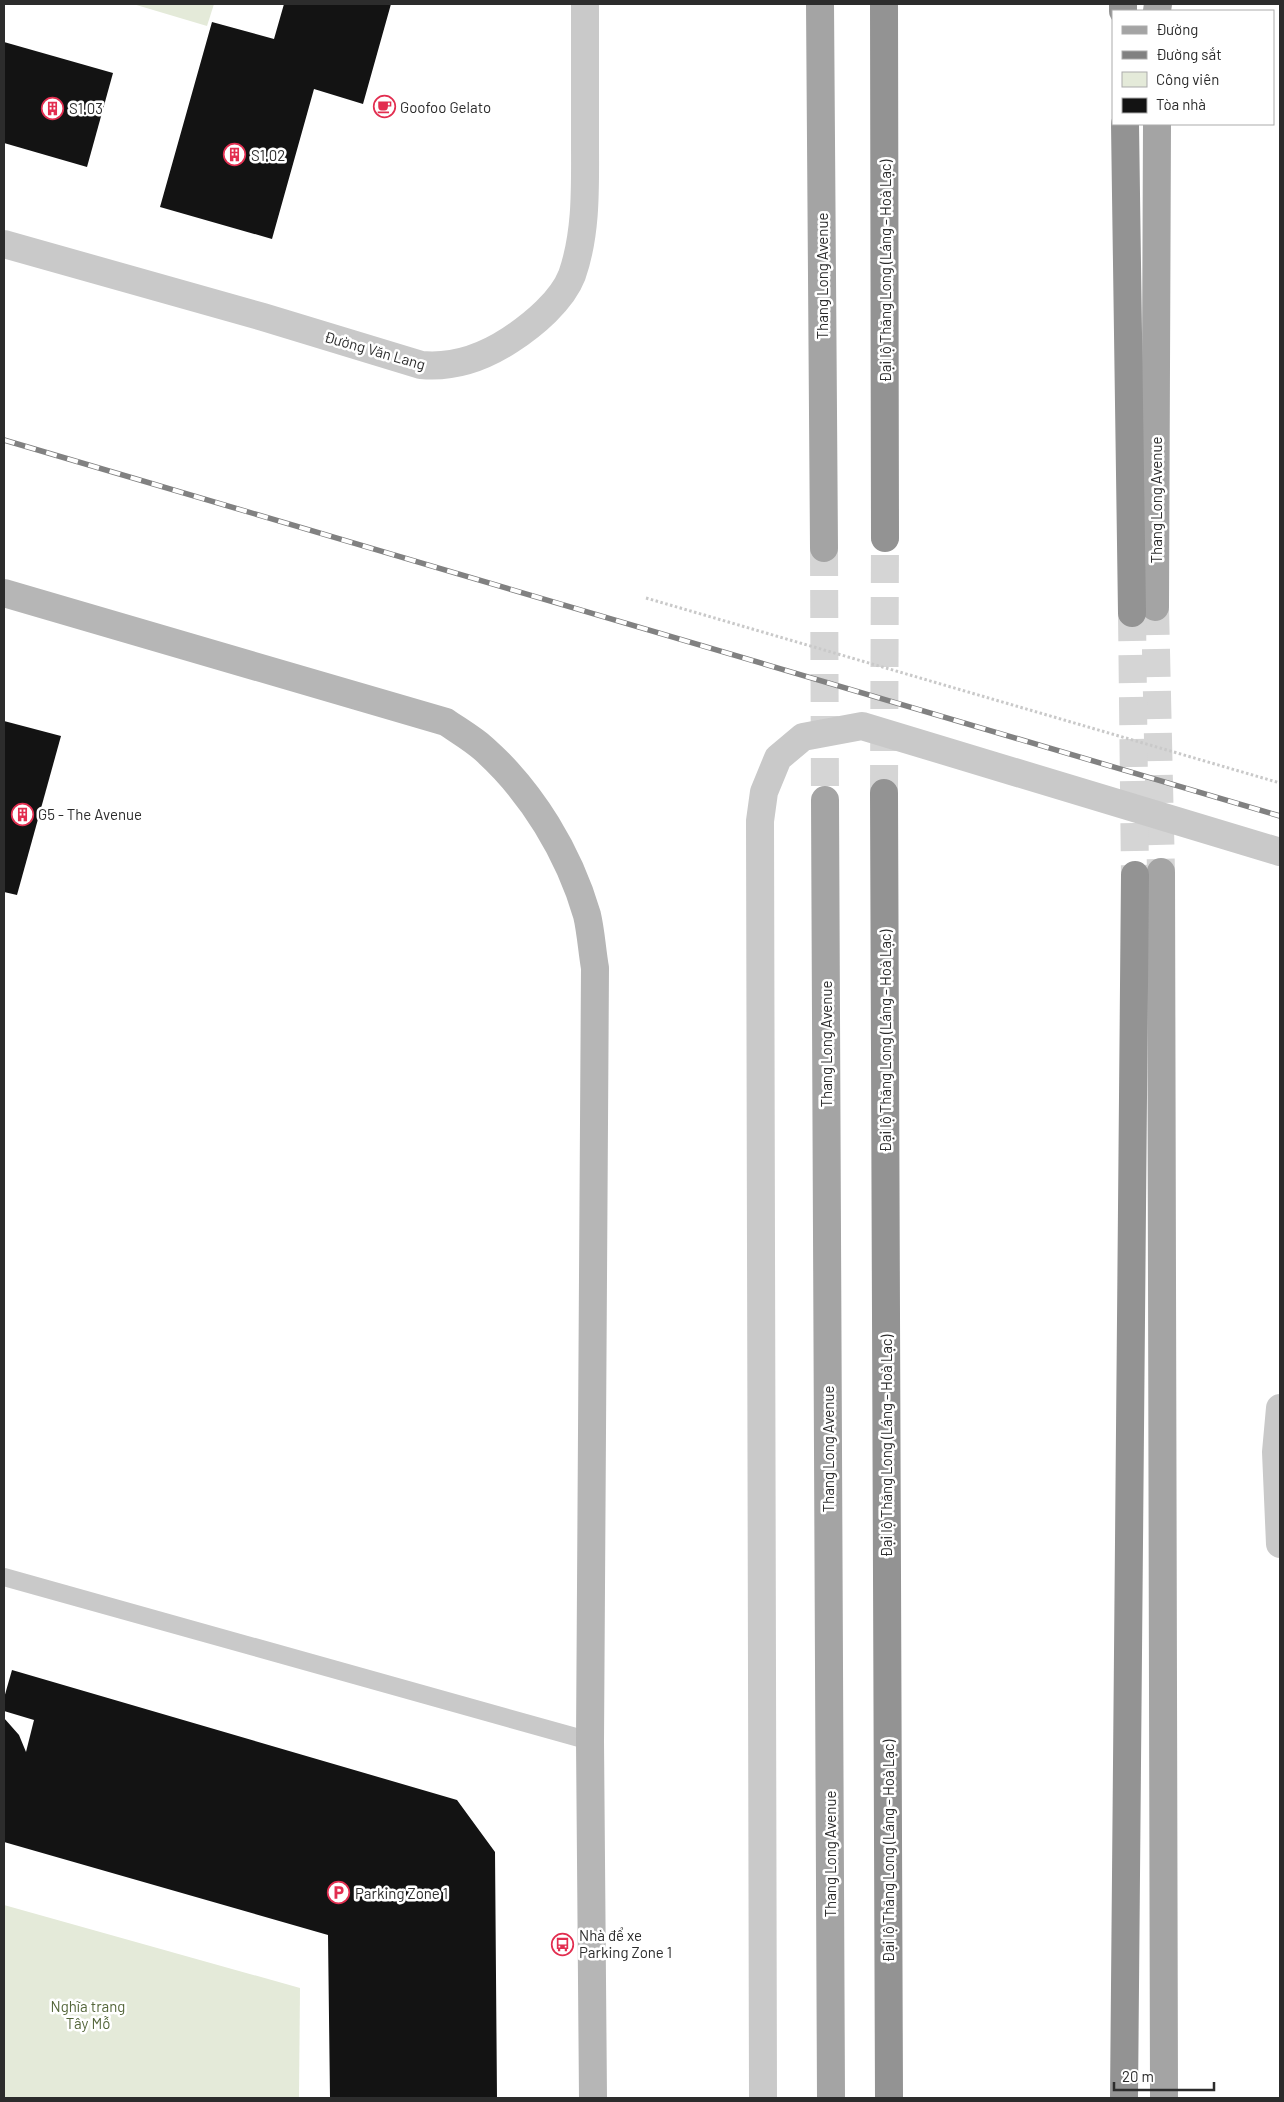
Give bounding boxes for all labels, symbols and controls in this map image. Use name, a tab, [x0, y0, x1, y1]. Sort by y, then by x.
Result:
legend	[1112, 10, 1274, 125]
text: Đường	[1156, 20, 1198, 38]
text: Đường sắt	[1156, 45, 1222, 63]
text: Công viên	[1156, 70, 1219, 88]
cafe icon: Goofoo Gelato	[372, 95, 396, 119]
text: Tòa nhà	[1156, 95, 1206, 113]
building icon: S1.03	[41, 96, 65, 120]
place label: Goofoo Gelato	[400, 98, 491, 116]
place label: S1.03	[69, 99, 103, 117]
building icon: S1.02	[223, 143, 247, 167]
place label: S1.02	[251, 146, 285, 164]
street label: Đại lộ Thăng Long (Láng - Hoà Lạc)	[876, 160, 894, 382]
street label: Thang Long Avenue	[813, 213, 831, 339]
street label: Đường Văn Lang	[322, 327, 428, 373]
street label: Thang Long Avenue	[1147, 437, 1165, 563]
building icon: G5 - The Avenue	[10, 802, 34, 826]
place label: G5 - The Avenue	[38, 805, 142, 823]
street label: Đại lộ Thăng Long (Láng - Hoà Lạc)	[876, 930, 894, 1152]
street label: Thang Long Avenue	[817, 981, 835, 1107]
street label: Đại lộ Thăng Long (Láng - Hoà Lạc)	[877, 1335, 895, 1557]
street label: Thang Long Avenue	[819, 1386, 837, 1512]
street label: Đại lộ Thăng Long (Láng - Hoà Lạc)	[879, 1740, 897, 1962]
street label: Thang Long Avenue	[821, 1791, 839, 1917]
parking icon: Parking Zone 1	[327, 1881, 351, 1905]
place label: Parking Zone 1	[355, 1884, 448, 1902]
place label: Nhà để xe Parking Zone 1	[579, 1926, 672, 1961]
bus stop icon: Nhà để xe Parking Zone 1	[551, 1932, 575, 1956]
park label: Nghĩa trang Tây Mỗ	[51, 1997, 125, 2032]
scale bar	[1114, 2060, 1214, 2092]
text: 20 m	[1122, 2067, 1154, 2085]

